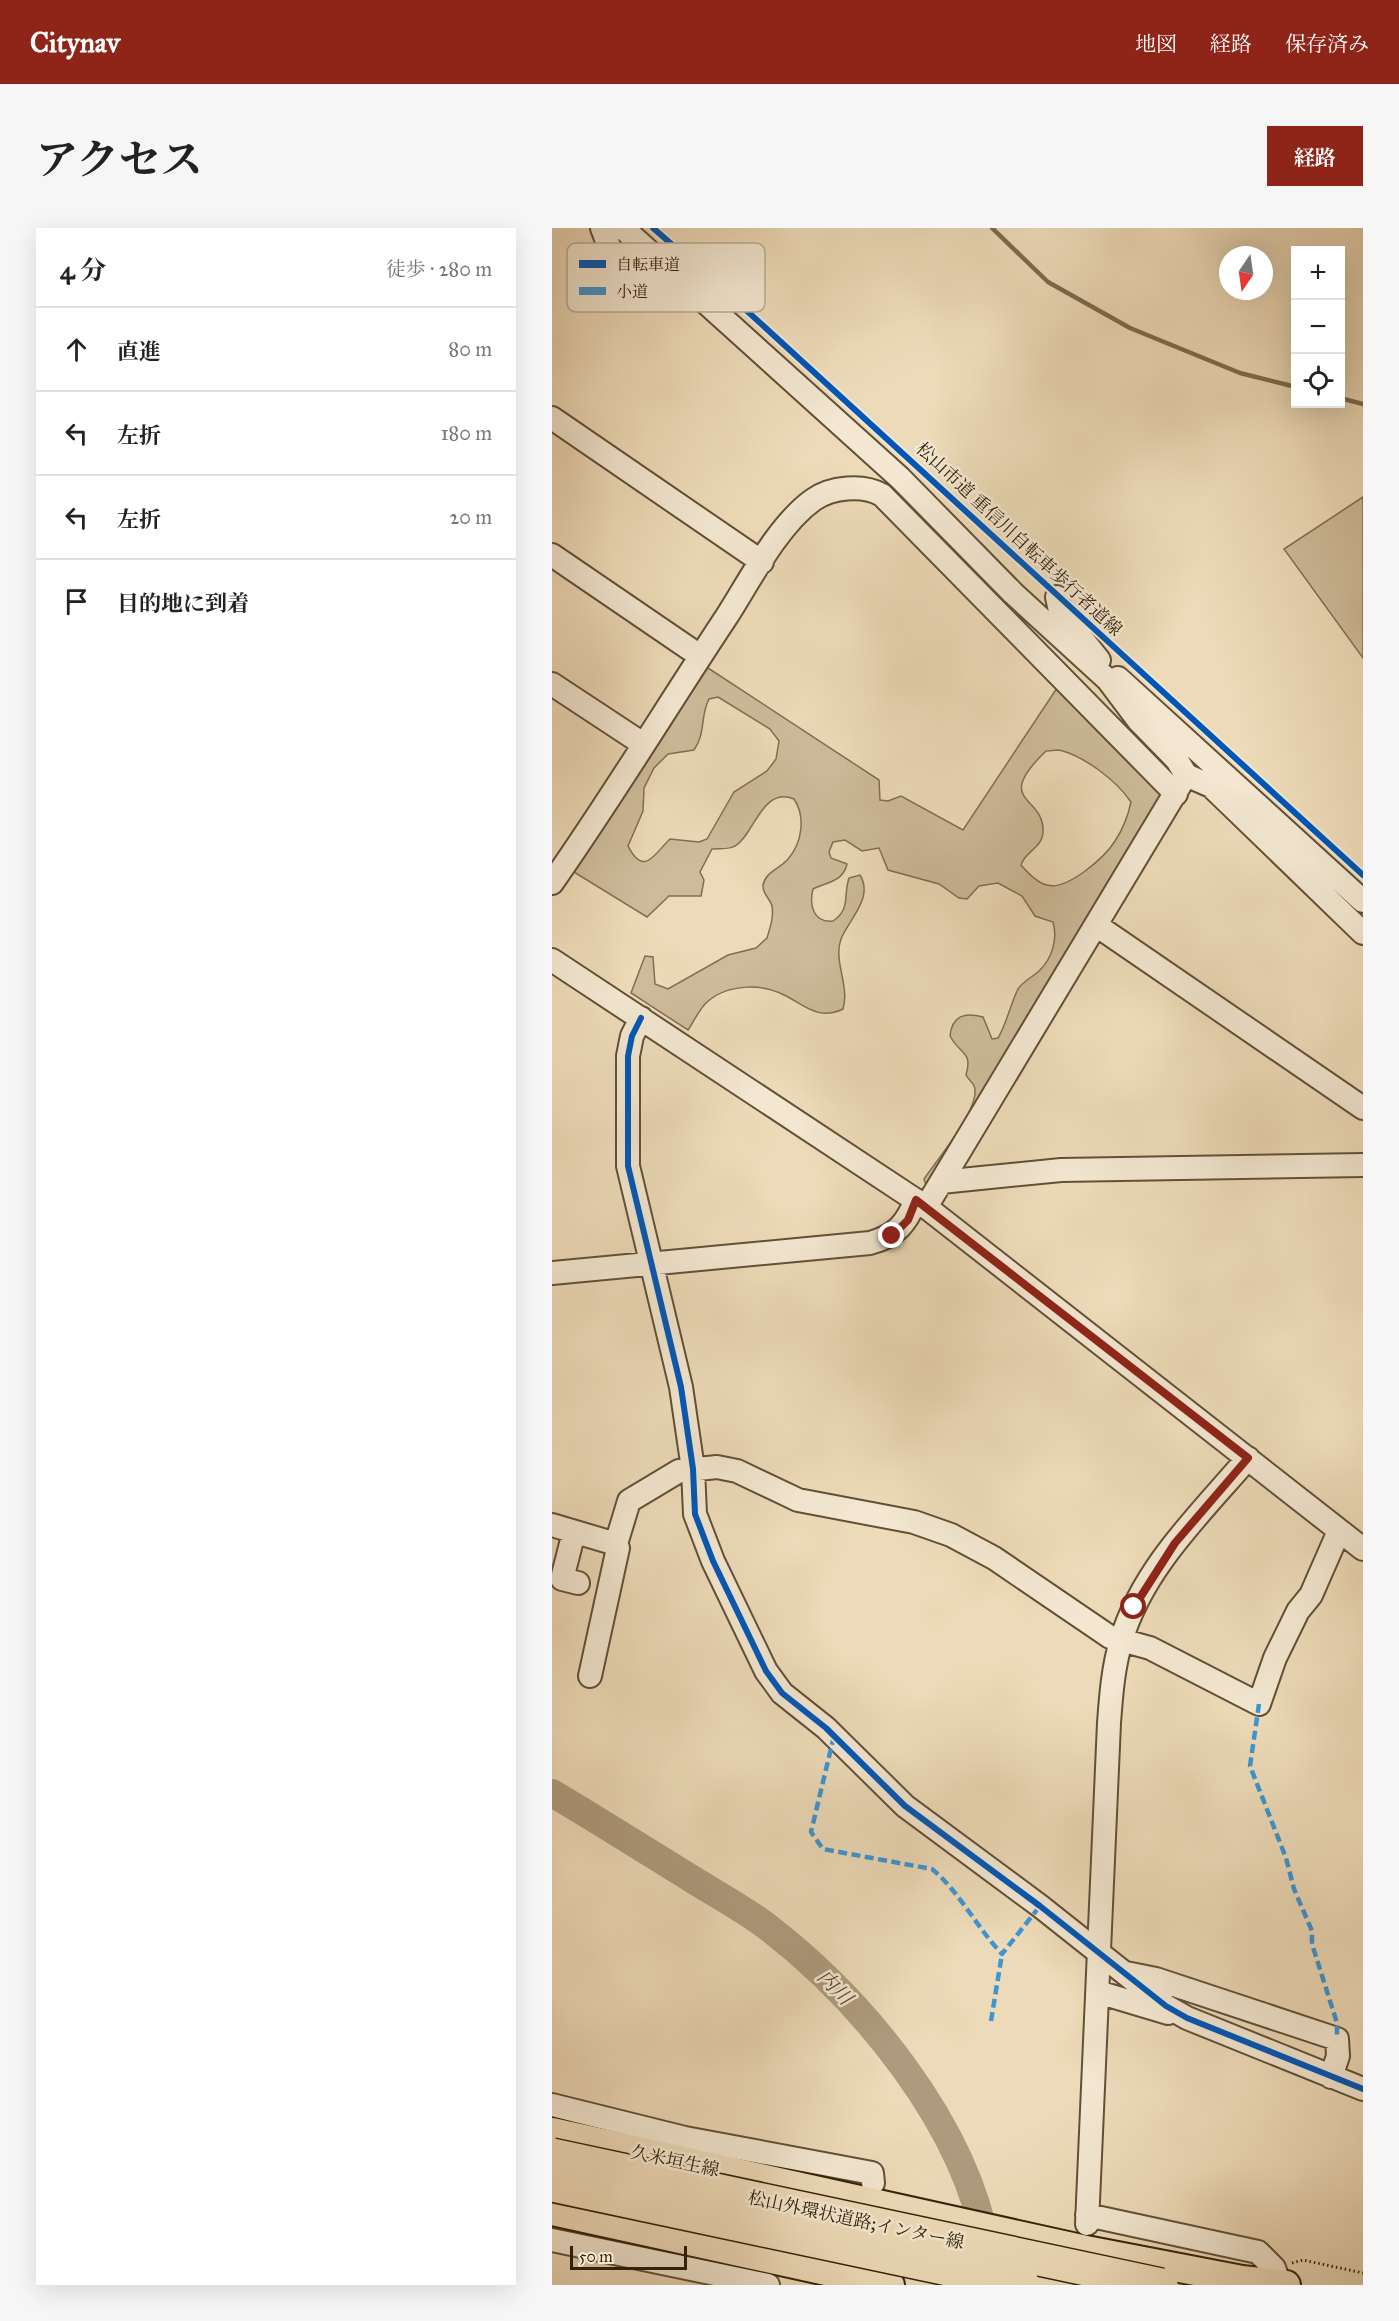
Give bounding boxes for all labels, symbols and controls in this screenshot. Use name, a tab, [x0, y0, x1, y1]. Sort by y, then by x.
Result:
text: Citynav	[30, 25, 120, 60]
text: 地図	[1135, 31, 1177, 57]
text: 経路	[1210, 31, 1252, 57]
text: 保存済み	[1285, 31, 1369, 57]
button: 経路	[1267, 126, 1363, 186]
text: アクセス	[36, 134, 203, 186]
legend	[567, 243, 765, 312]
north arrow	[1219, 246, 1273, 300]
map controls	[1291, 246, 1345, 408]
button: +	[1291, 246, 1345, 300]
text: 4 分	[60, 254, 106, 286]
text: 自転車道	[616, 255, 680, 274]
text: 徒歩 · 280 m	[386, 257, 492, 281]
text: 小道	[616, 282, 648, 301]
button: −	[1291, 300, 1345, 354]
icon: ahead	[60, 333, 93, 366]
text: 80 m	[449, 337, 492, 361]
text: 直進	[117, 338, 161, 365]
button: locate	[1291, 354, 1345, 408]
icon: left	[60, 417, 93, 450]
text: 180 m	[441, 421, 492, 445]
text: 左折	[117, 422, 161, 449]
street label: 松山市道 重信川自転車歩行者道線	[911, 438, 1127, 640]
icon: left	[60, 501, 93, 534]
text: 20 m	[449, 505, 492, 529]
text: 左折	[117, 506, 161, 533]
icon: arrive	[60, 585, 93, 618]
text: 目的地に到着	[117, 590, 249, 617]
route end	[878, 1222, 904, 1248]
route start	[1120, 1593, 1146, 1619]
water label: 内川	[812, 1964, 859, 2011]
street label: 久米垣生線	[629, 2141, 721, 2181]
street label: 松山外環状道路;インター線	[746, 2186, 966, 2254]
scale bar	[570, 2243, 687, 2270]
text: 50 m	[579, 2247, 613, 2266]

